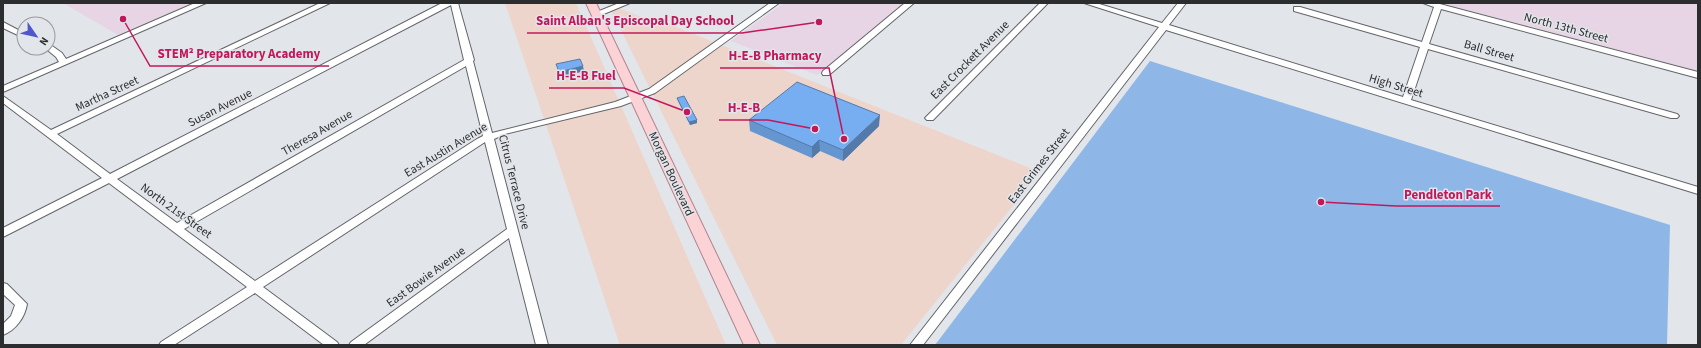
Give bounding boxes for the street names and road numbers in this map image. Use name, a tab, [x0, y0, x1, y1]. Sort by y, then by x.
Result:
street label: North 13th Street	[1522, 9, 1610, 47]
street label: East Crockett Avenue	[927, 17, 1013, 103]
street label: Ball Street	[1462, 36, 1516, 66]
street label: High Street	[1367, 70, 1425, 102]
street label: Martha Street	[73, 72, 141, 116]
street label: Susan Avenue	[185, 85, 255, 131]
street label: Theresa Avenue	[278, 106, 356, 160]
street label: East Austin Avenue	[401, 118, 491, 182]
street label: East Grimes Street	[1004, 125, 1074, 207]
street label: Morgan Boulevard	[644, 129, 698, 219]
street label: Citrus Terrace Drive	[494, 133, 534, 231]
street label: North 21st Street	[137, 179, 215, 243]
street label: East Bowie Avenue	[383, 242, 469, 312]

